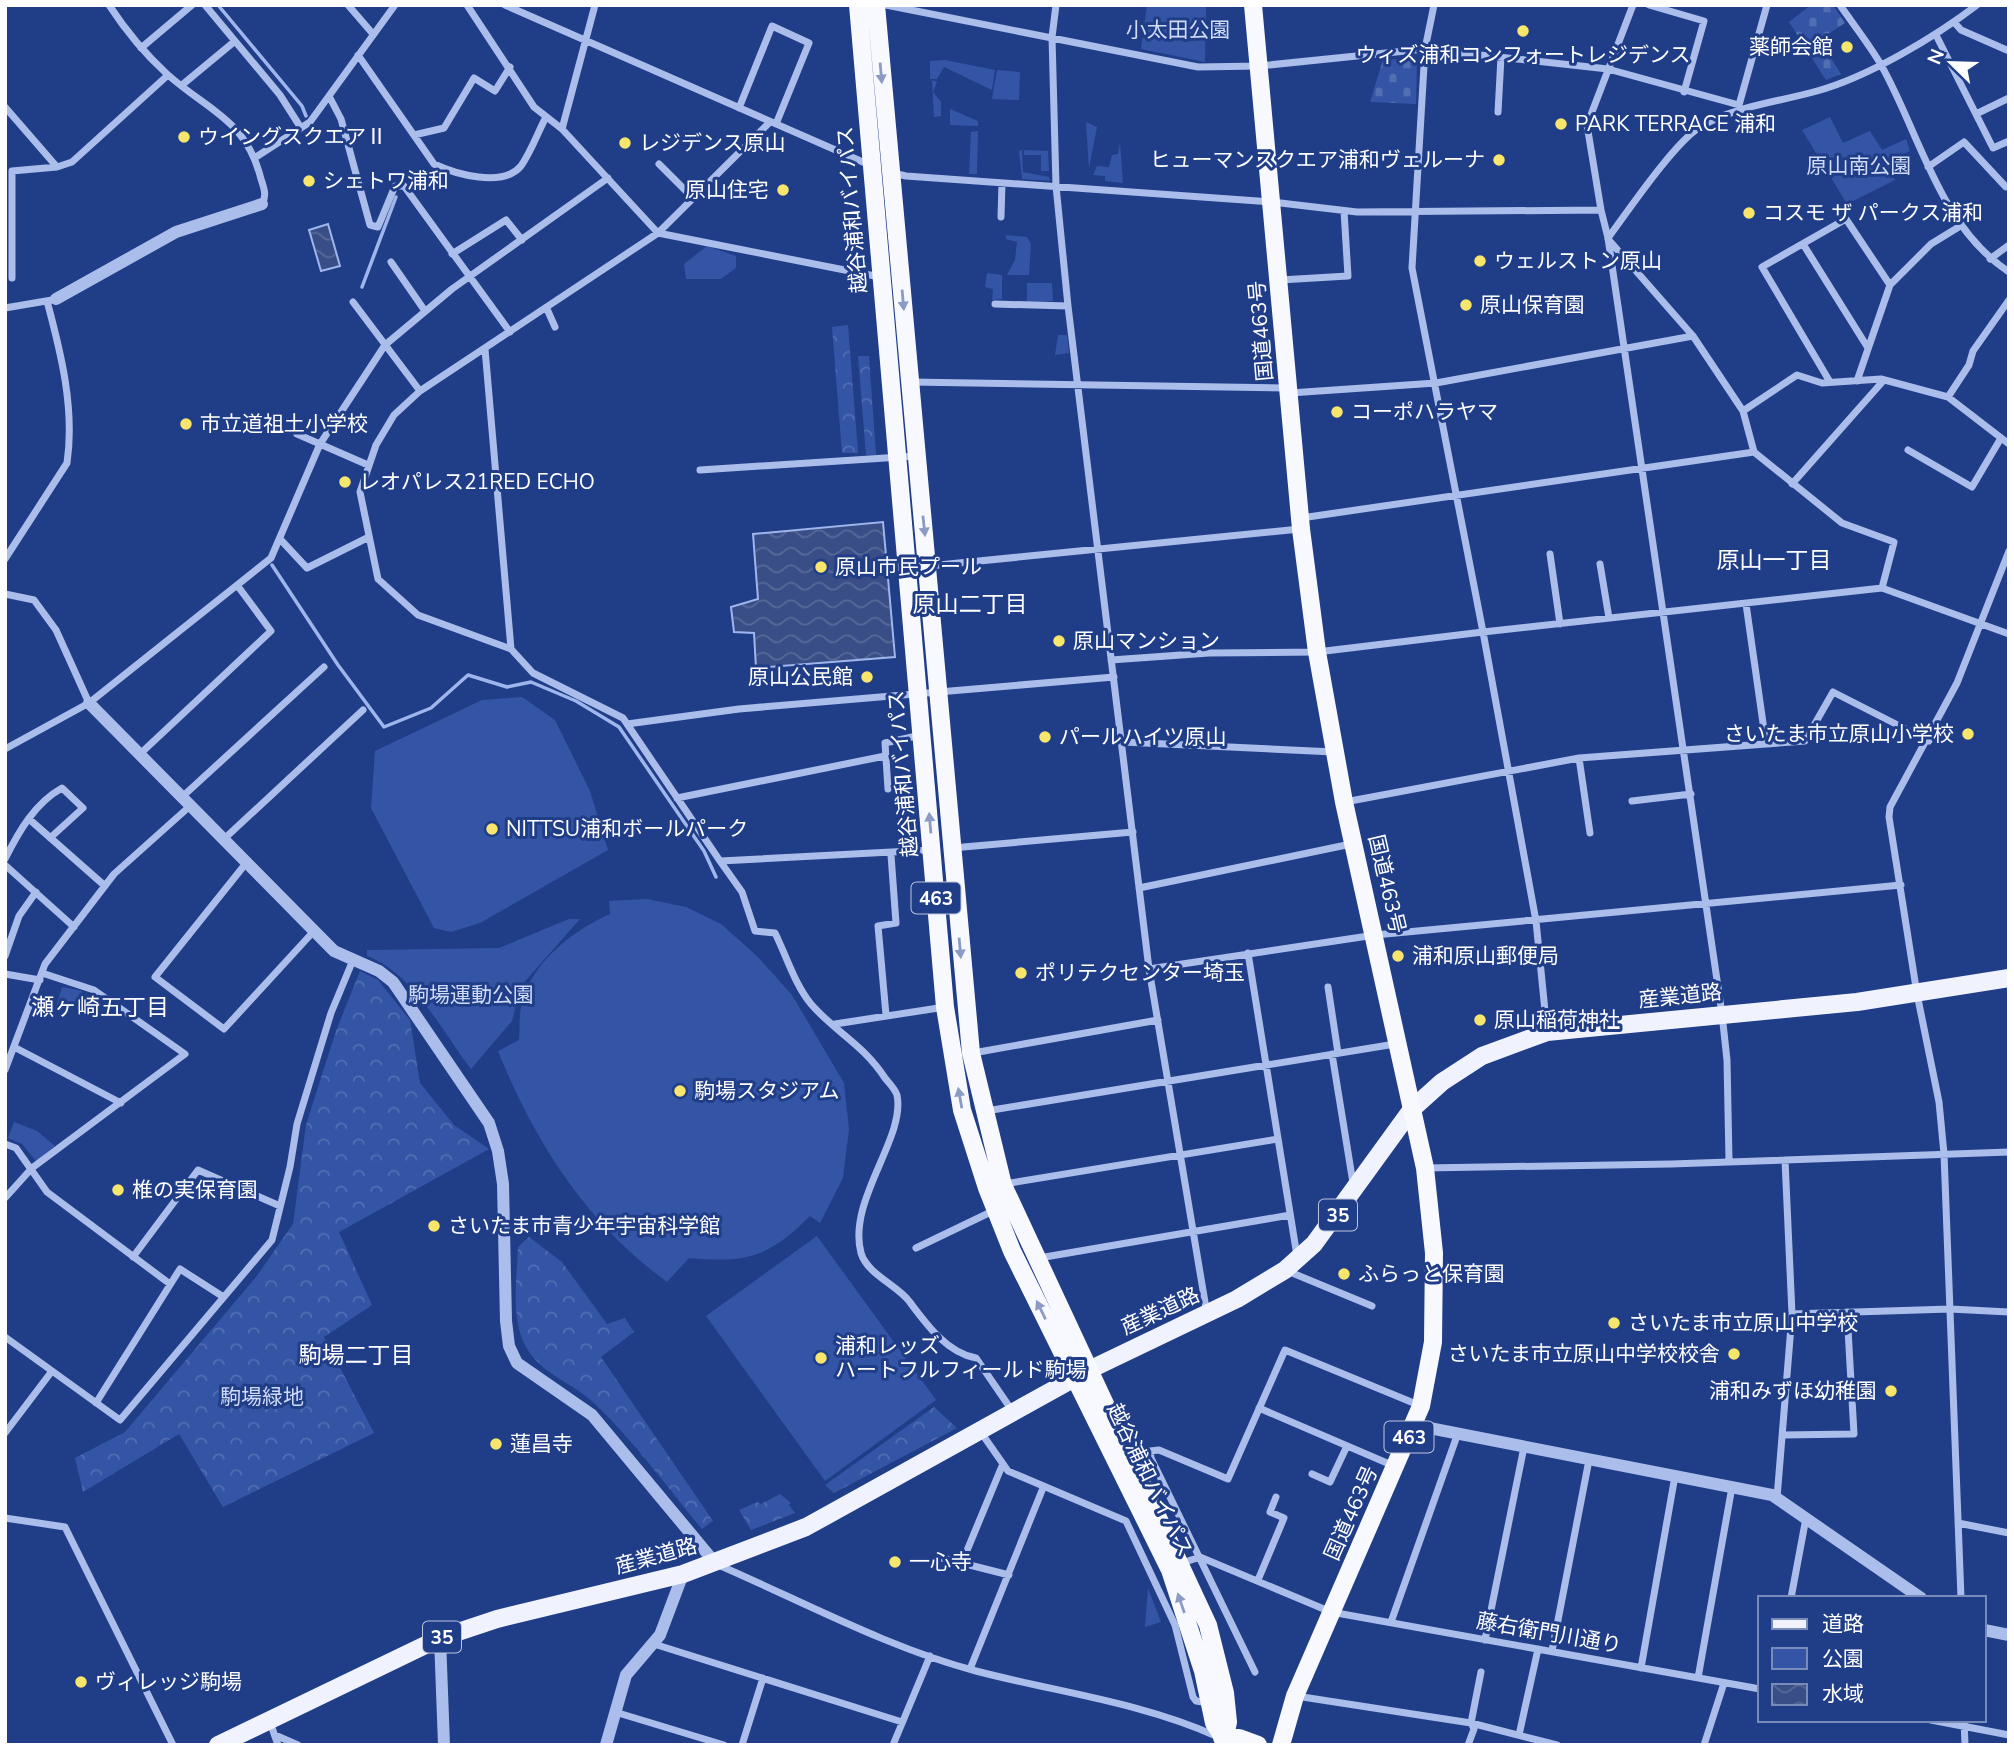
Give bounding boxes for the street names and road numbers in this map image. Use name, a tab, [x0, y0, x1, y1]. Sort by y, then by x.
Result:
street label: 越谷浦和バイパス	[831, 125, 873, 295]
street label: 国道463号	[1243, 280, 1279, 382]
street label: 越谷浦和バイパス	[882, 689, 924, 859]
street label: 国道463号	[1362, 832, 1412, 936]
road number: 463	[912, 882, 960, 914]
street label: 産業道路	[1637, 978, 1723, 1014]
road number: 35	[1319, 1200, 1357, 1231]
street label: 産業道路	[1116, 1281, 1204, 1341]
street label: 越谷浦和バイパス	[1101, 1399, 1199, 1561]
road number: 463	[1384, 1422, 1434, 1452]
street label: 国道463号	[1318, 1461, 1384, 1565]
street label: 産業道路	[612, 1532, 700, 1580]
street label: 藤右衛門川通り	[1474, 1606, 1624, 1660]
road number: 35	[423, 1622, 461, 1652]

